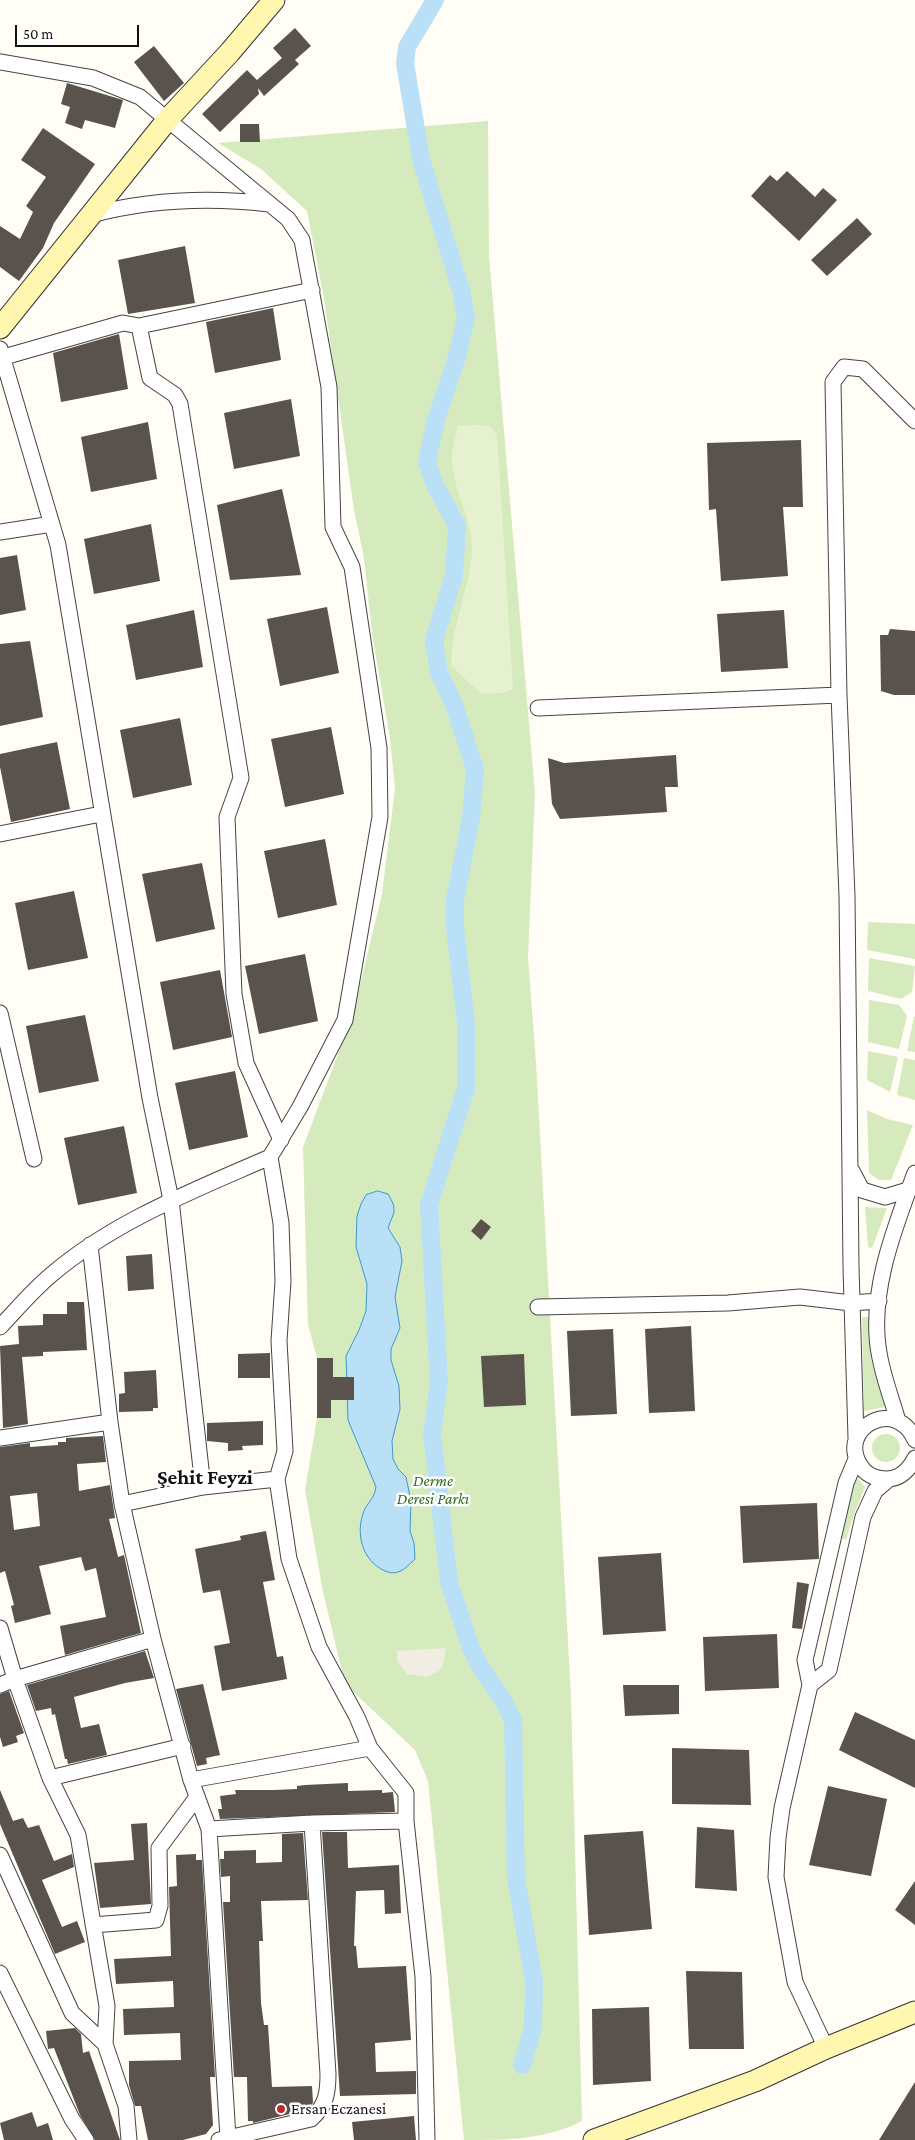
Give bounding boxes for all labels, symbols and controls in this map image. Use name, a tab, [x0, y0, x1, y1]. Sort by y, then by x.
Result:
scale bar	[18, 15, 141, 47]
text: 50 m	[23, 26, 53, 42]
district label: Şehit Feyzi	[157, 1465, 253, 1491]
park label: Derme Deresi Parkı	[397, 1471, 469, 1509]
place label: Ersan Eczanesi	[291, 2099, 386, 2119]
marker: Ersan Eczanesi	[275, 2103, 287, 2115]

